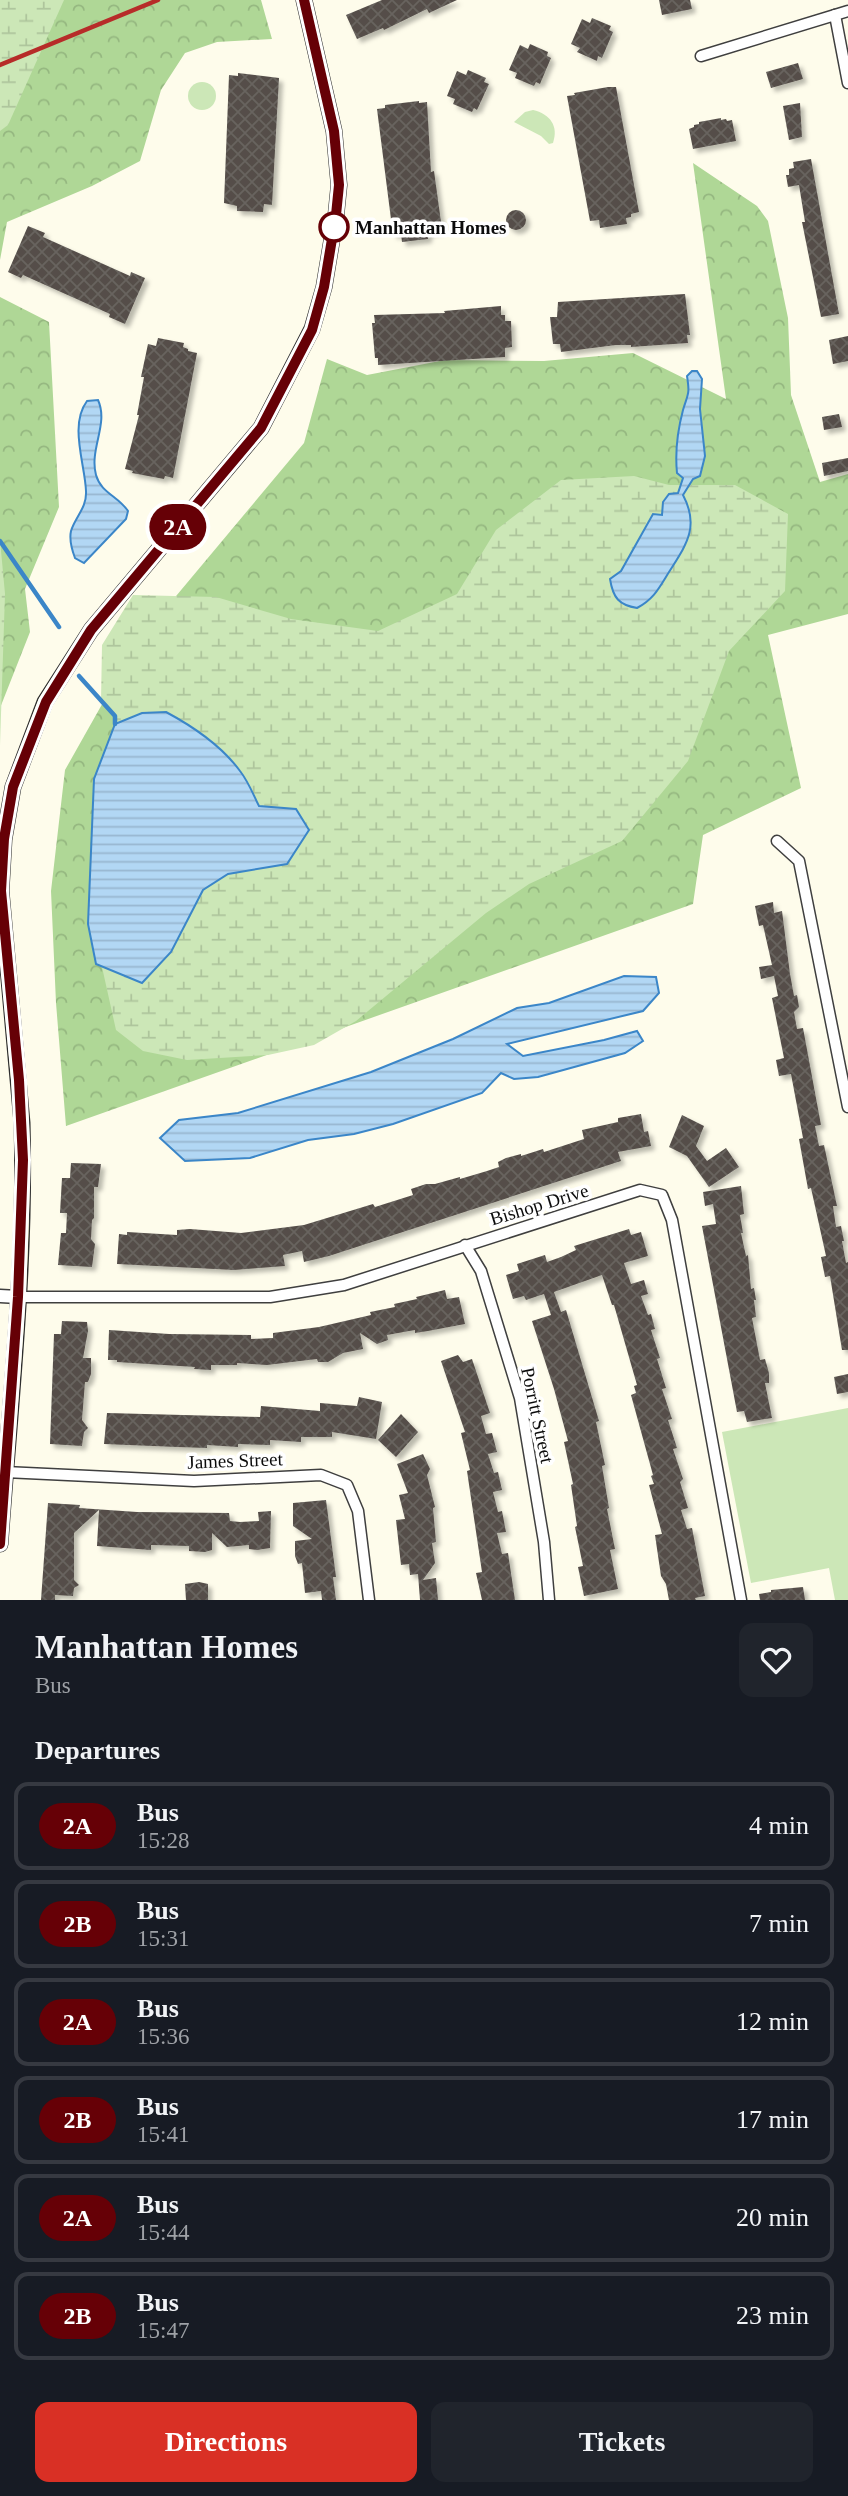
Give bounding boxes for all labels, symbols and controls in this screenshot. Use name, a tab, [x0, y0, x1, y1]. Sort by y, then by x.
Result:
marker: Manhattan Homes	[319, 212, 349, 242]
place label: Manhattan Homes	[355, 217, 506, 238]
line badge: 2A	[146, 504, 210, 550]
text: 2A	[163, 514, 193, 540]
street label: Bishop Drive	[487, 1180, 591, 1229]
street label: Porritt Street	[517, 1365, 558, 1466]
street label: James Street	[187, 1448, 284, 1473]
button: heart	[739, 1623, 813, 1697]
text: Manhattan Homes	[35, 1629, 298, 1665]
text: Bus	[35, 1673, 71, 1698]
text: Departures	[35, 1736, 160, 1765]
text: Bus	[137, 1798, 179, 1827]
text: 4 min	[749, 1811, 809, 1840]
text: 2A	[63, 1813, 92, 1839]
text: 15:28	[137, 1828, 189, 1853]
text: Bus	[137, 1896, 179, 1925]
text: 7 min	[749, 1909, 809, 1938]
text: 2B	[63, 1911, 92, 1937]
text: 15:31	[137, 1926, 189, 1951]
text: Bus	[137, 1994, 179, 2023]
text: 12 min	[736, 2007, 809, 2036]
text: 2A	[63, 2009, 92, 2035]
text: 15:36	[137, 2024, 189, 2049]
text: Bus	[137, 2092, 179, 2121]
text: 17 min	[736, 2105, 809, 2134]
text: 2B	[63, 2107, 92, 2133]
text: 15:41	[137, 2122, 189, 2147]
text: Bus	[137, 2190, 179, 2219]
text: 20 min	[736, 2203, 809, 2232]
text: 2A	[63, 2205, 92, 2231]
text: 15:44	[137, 2220, 189, 2245]
text: Bus	[137, 2288, 179, 2317]
text: 23 min	[736, 2301, 809, 2330]
text: 2B	[63, 2303, 92, 2329]
text: 15:47	[137, 2318, 189, 2343]
button: Directions	[35, 2402, 417, 2482]
button: Tickets	[431, 2402, 813, 2482]

